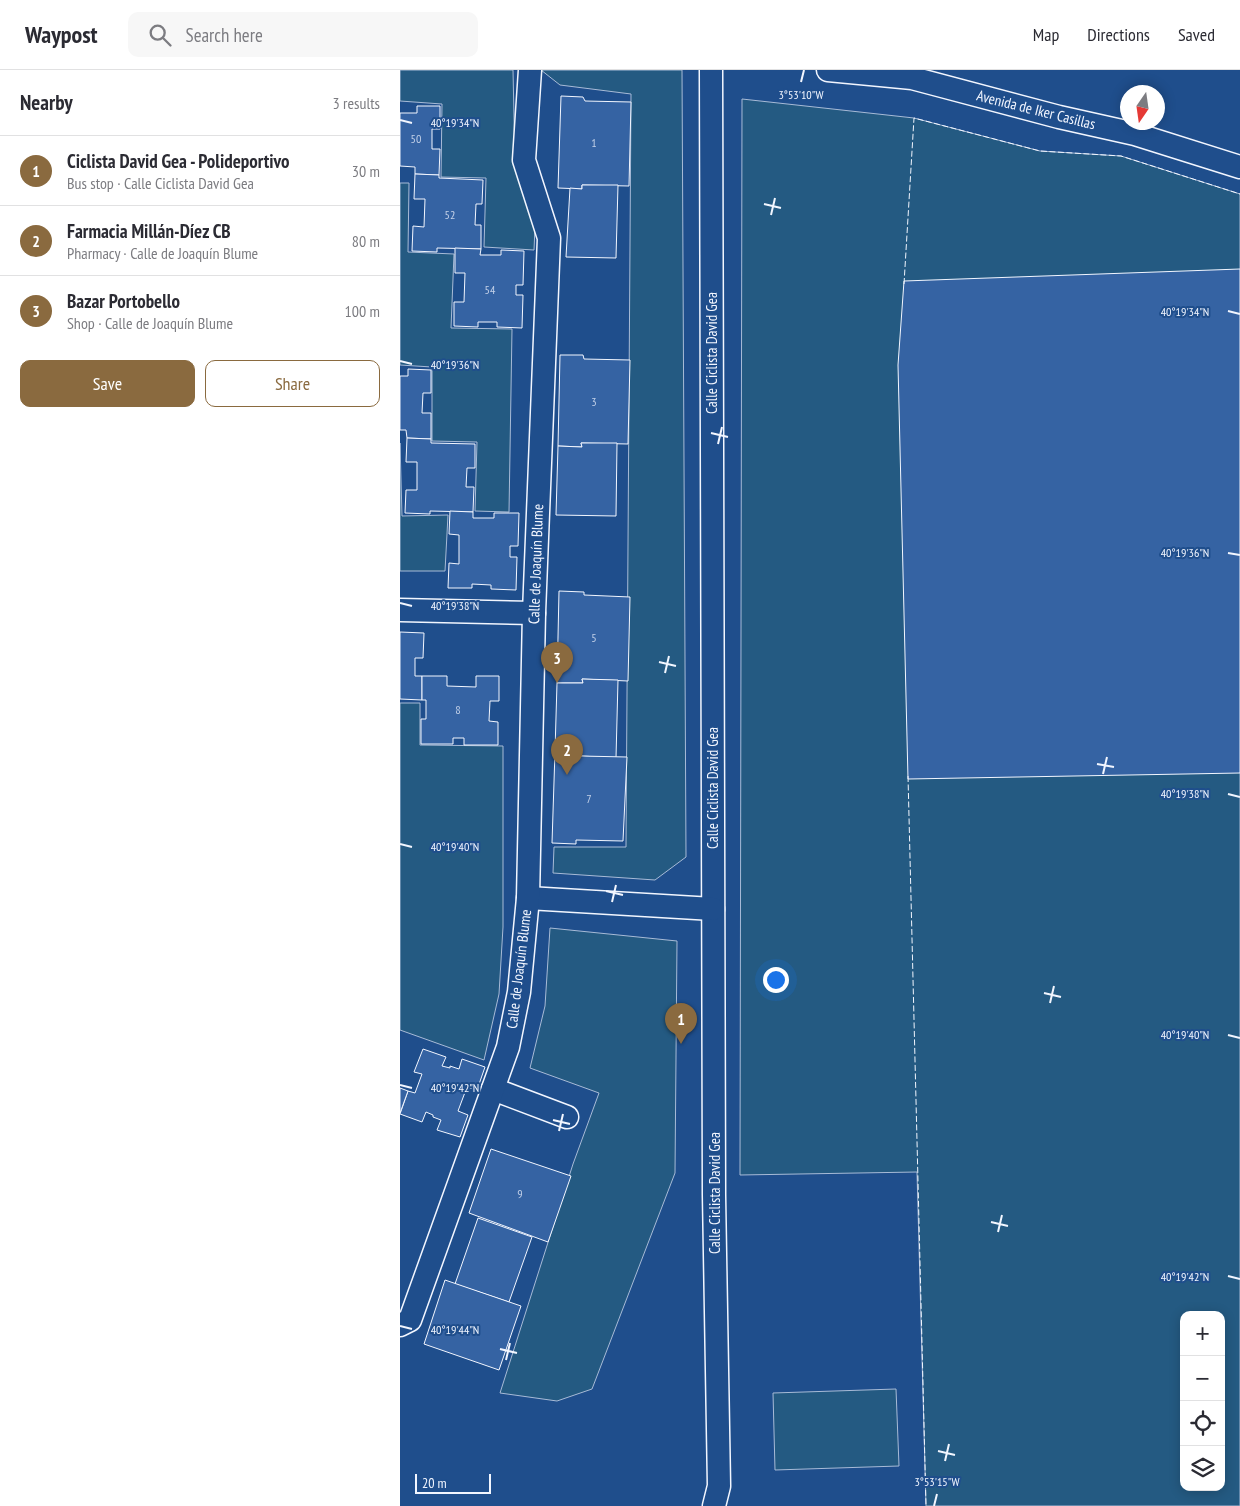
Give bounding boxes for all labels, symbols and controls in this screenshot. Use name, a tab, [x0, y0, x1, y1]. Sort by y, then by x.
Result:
search box	[128, 12, 478, 57]
text: Waypost	[25, 19, 98, 50]
icon: search	[146, 21, 174, 49]
text: Search here	[186, 23, 263, 47]
text: Map	[1033, 23, 1059, 46]
text: Directions	[1087, 23, 1150, 46]
text: Saved	[1178, 23, 1215, 46]
north arrow	[1120, 85, 1165, 130]
street label: Avenida de Iker Casillas	[975, 86, 1097, 133]
text: 3°53'10"W	[778, 87, 824, 102]
text: Nearby	[20, 89, 73, 116]
text: 3 results	[333, 93, 380, 113]
text: 40°19'34"N	[431, 115, 479, 130]
house number: 50	[411, 131, 421, 146]
house number: 1	[591, 135, 597, 150]
text: Ciclista David Gea - Polideportivo	[67, 149, 290, 173]
text: 1	[32, 161, 40, 181]
text: 30 m	[352, 161, 380, 181]
text: Bus stop · Calle Ciclista David Gea	[67, 173, 254, 193]
house number: 52	[445, 207, 455, 222]
text: Farmacia Millán-Díez CB	[67, 219, 231, 243]
text: 2	[32, 231, 40, 251]
text: 80 m	[352, 231, 380, 251]
text: Pharmacy · Calle de Joaquín Blume	[67, 243, 258, 263]
house number: 54	[485, 282, 496, 297]
text: Bazar Portobello	[67, 289, 180, 313]
street label: Calle Ciclista David Gea	[702, 292, 721, 414]
text: 3	[32, 301, 40, 321]
text: 100 m	[345, 301, 380, 321]
text: 40°19'34"N	[1161, 304, 1209, 319]
text: Shop · Calle de Joaquín Blume	[67, 313, 233, 333]
text: 40°19'36"N	[431, 357, 479, 372]
button: Save	[20, 360, 195, 407]
button: Share	[205, 360, 380, 407]
house number: 3	[591, 394, 597, 409]
street label: Calle de Joaquín Blume	[524, 504, 547, 624]
text: 40°19'36"N	[1161, 545, 1209, 560]
text: 40°19'38"N	[431, 598, 479, 613]
house number: 5	[591, 630, 597, 645]
pin: 3	[541, 642, 573, 683]
house number: 8	[455, 702, 461, 717]
street label: Calle Ciclista David Gea	[703, 727, 722, 849]
pin: 2	[551, 734, 583, 775]
text: 40°19'38"N	[1161, 786, 1209, 801]
house number: 7	[586, 791, 592, 806]
text: 40°19'40"N	[431, 839, 479, 854]
street label: Calle de Joaquín Blume	[502, 908, 535, 1030]
your location	[763, 967, 789, 993]
pin: 1	[665, 1003, 697, 1044]
text: 40°19'40"N	[1161, 1027, 1209, 1042]
text: 40°19'42"N	[431, 1080, 479, 1095]
street label: Calle Ciclista David Gea	[705, 1132, 724, 1254]
house number: 9	[517, 1186, 523, 1201]
text: 40°19'42"N	[1161, 1269, 1209, 1284]
map controls	[1180, 1311, 1225, 1491]
button: +	[1180, 1311, 1225, 1356]
text: 40°19'44"N	[431, 1322, 479, 1337]
button: −	[1180, 1356, 1225, 1401]
button: locate	[1180, 1401, 1225, 1446]
button: layers	[1180, 1446, 1225, 1491]
scale bar	[415, 1471, 491, 1494]
text: 20 m	[422, 1474, 447, 1492]
text: 3°53'15"W	[914, 1474, 960, 1489]

